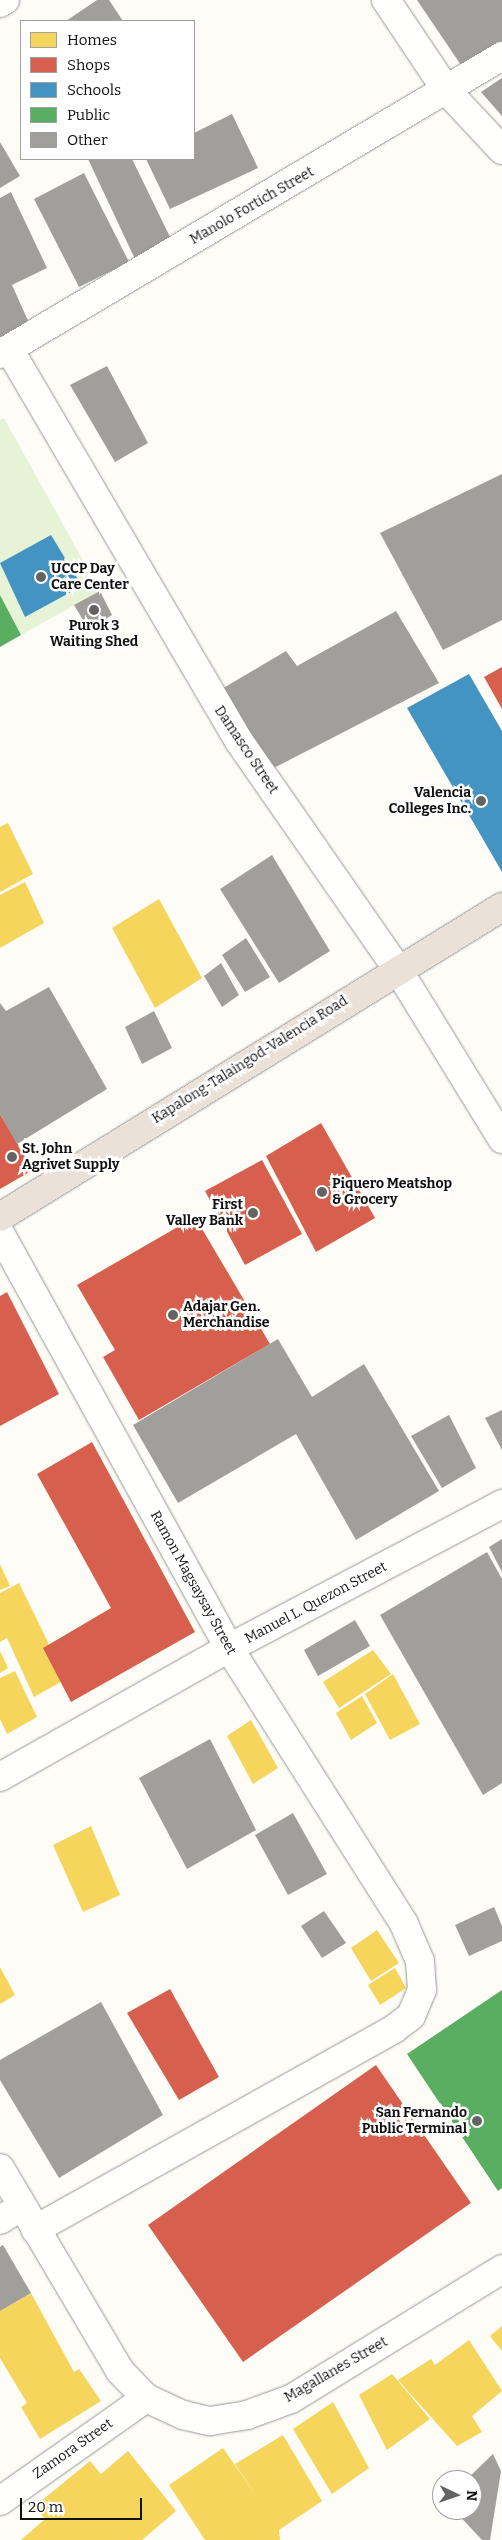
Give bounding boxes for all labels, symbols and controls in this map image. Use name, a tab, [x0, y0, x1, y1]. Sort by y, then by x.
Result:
legend	[20, 20, 195, 160]
text: Homes	[67, 31, 117, 49]
text: Shops	[67, 56, 110, 74]
text: Schools	[67, 81, 121, 99]
text: Public	[67, 106, 110, 124]
text: Other	[67, 131, 108, 149]
street label: Manolo Fortich Street	[187, 164, 317, 248]
place label: UCCP Day Care Center	[51, 561, 129, 594]
marker: UCCP Day Care Center	[35, 571, 47, 583]
marker: Purok 3 Waiting Shed	[88, 604, 100, 616]
place label: Purok 3 Waiting Shed	[50, 618, 138, 650]
street label: Damasco Street	[210, 703, 282, 797]
place label: Valencia Colleges Inc.	[389, 785, 471, 818]
marker: Valencia Colleges Inc.	[475, 795, 487, 807]
street label: Kapalong-Talaingod-Valencia Road	[149, 993, 351, 1127]
place label: St. John Agrivet Supply	[22, 1141, 120, 1174]
marker: St. John Agrivet Supply	[6, 1151, 18, 1163]
place label: Piquero Meatshop & Grocery	[332, 1176, 452, 1208]
marker: Piquero Meatshop & Grocery	[316, 1186, 328, 1198]
place label: First Valley Bank	[166, 1197, 243, 1230]
marker: First Valley Bank	[247, 1207, 259, 1219]
place label: Adajar Gen. Merchandise	[183, 1299, 269, 1331]
marker: Adajar Gen. Merchandise	[167, 1309, 179, 1321]
street label: Ramon Magsaysay Street	[146, 1508, 240, 1658]
street label: Manuel L. Quezon Street	[242, 1558, 390, 1648]
place label: San Fernando Public Terminal	[362, 2105, 467, 2138]
marker: San Fernando Public Terminal	[471, 2115, 483, 2127]
street label: Magallanes Street	[281, 2334, 391, 2406]
street label: Zamora Street	[30, 2415, 116, 2483]
north arrow	[432, 2470, 482, 2520]
scale bar	[22, 2488, 145, 2520]
text: N	[463, 2490, 480, 2502]
text: 20 m	[28, 2498, 63, 2516]

